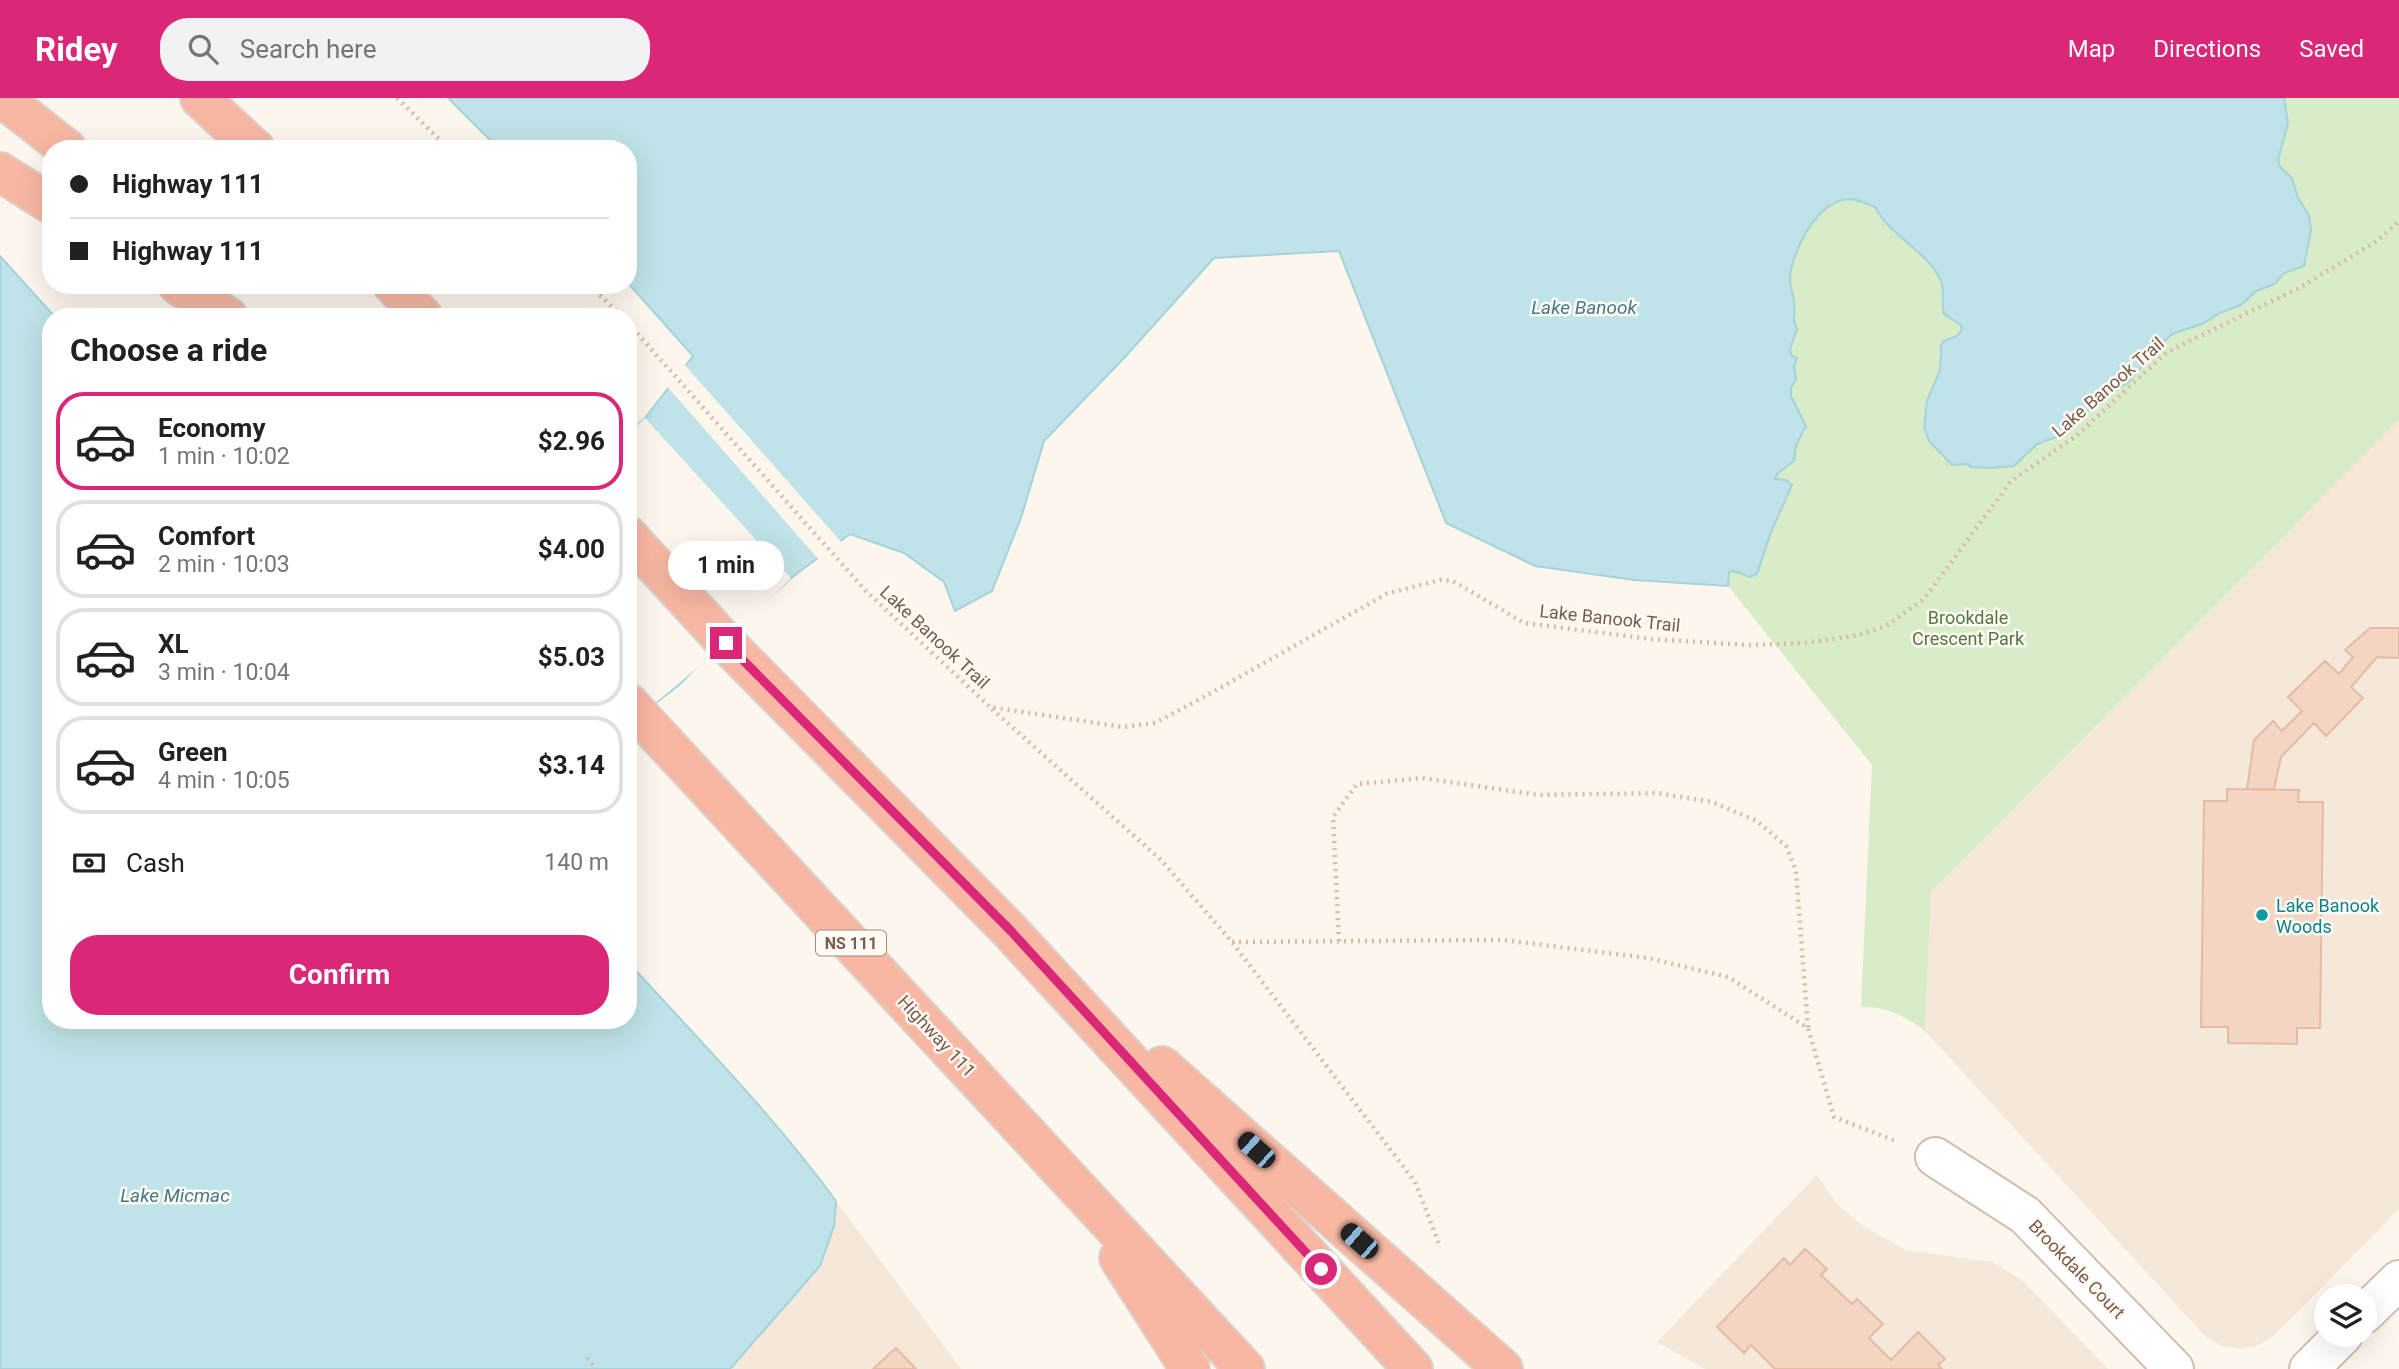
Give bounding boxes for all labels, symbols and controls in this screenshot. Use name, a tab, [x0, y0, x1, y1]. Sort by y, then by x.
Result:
search box	[160, 18, 650, 81]
text: Ridey	[35, 30, 118, 69]
icon: search	[184, 30, 222, 68]
text: Search here	[240, 34, 376, 64]
text: Map	[2068, 35, 2115, 63]
text: Directions	[2153, 35, 2261, 63]
text: Saved	[2299, 35, 2364, 63]
text: Highway 111	[112, 169, 264, 199]
text: Highway 111	[112, 236, 264, 266]
water label: Lake Banook	[1531, 296, 1637, 319]
text: Choose a ride	[70, 331, 267, 369]
street label: Lake Banook Trail	[2048, 333, 2168, 441]
icon: car	[74, 410, 137, 473]
text: Economy	[158, 413, 265, 443]
text: $2.96	[538, 426, 605, 456]
text: 1 min · 10:02	[158, 443, 290, 470]
icon: car	[74, 518, 137, 581]
text: Comfort	[158, 521, 255, 551]
text: $4.00	[538, 534, 605, 564]
callout: 1 min	[668, 542, 784, 590]
text: 2 min · 10:03	[158, 551, 290, 578]
text: 1 min	[697, 552, 755, 579]
street label: Lake Banook Trail	[876, 581, 994, 693]
street label: Lake Banook Trail	[1539, 600, 1681, 636]
park label: Brookdale Crescent Park	[1912, 607, 2025, 649]
icon: car	[74, 626, 137, 689]
route end	[710, 627, 742, 659]
text: XL	[158, 629, 189, 659]
text: $5.03	[538, 642, 605, 672]
text: 3 min · 10:04	[158, 659, 290, 686]
icon: car	[74, 734, 137, 797]
text: Green	[158, 737, 228, 767]
text: $3.14	[538, 750, 605, 780]
text: 4 min · 10:05	[158, 767, 290, 794]
icon: cash	[70, 844, 108, 882]
text: Cash	[126, 848, 185, 878]
text: 140 m	[544, 849, 609, 876]
place label: Lake Banook Woods	[2276, 895, 2380, 937]
marker: Lake Banook Woods	[2254, 907, 2270, 923]
road number: NS 111	[816, 930, 886, 956]
button: Confirm	[70, 935, 609, 1015]
street label: Highway 111	[894, 991, 980, 1081]
car	[1234, 1128, 1279, 1172]
water label: Lake Micmac	[120, 1184, 230, 1207]
street label: Brookdale Court	[2025, 1215, 2130, 1323]
car	[1337, 1219, 1382, 1263]
route start	[1305, 1253, 1337, 1285]
map controls	[2314, 1284, 2377, 1347]
button: layers	[2314, 1284, 2377, 1347]

